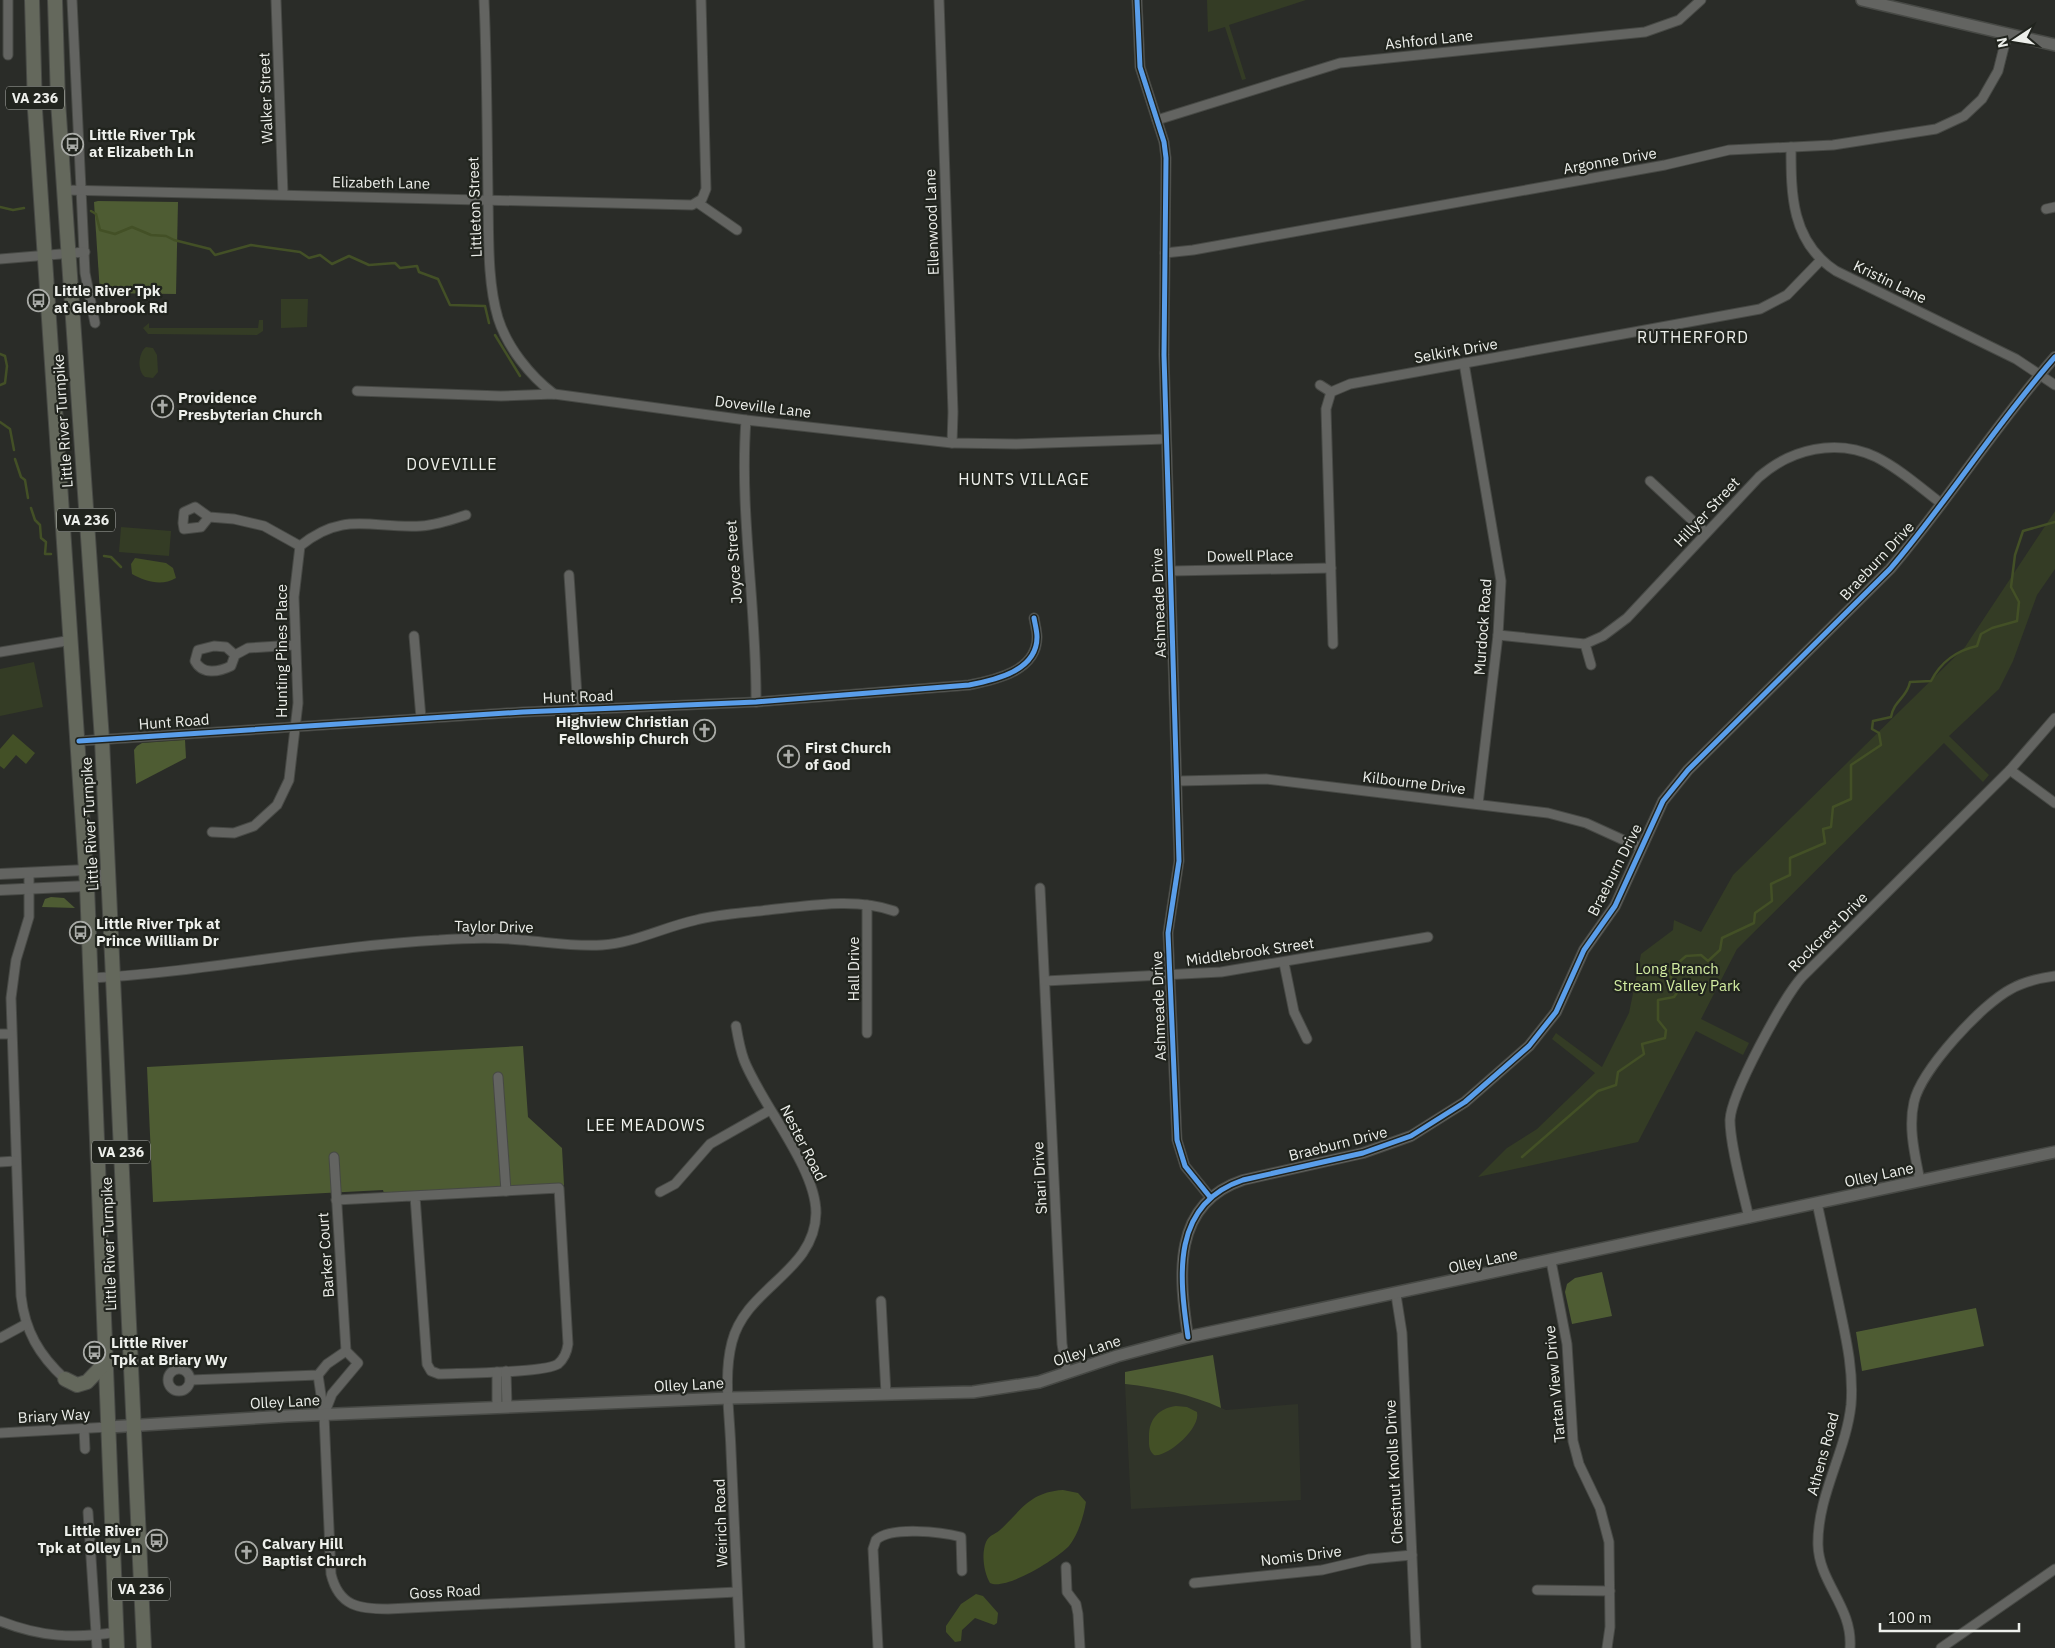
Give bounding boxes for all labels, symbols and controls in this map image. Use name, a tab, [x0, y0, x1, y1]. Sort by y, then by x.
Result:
north arrow	[1990, 15, 2040, 65]
street label: Ashford Lane	[1384, 25, 1474, 54]
text: N	[1992, 36, 2012, 50]
street label: Walker Street	[254, 52, 277, 144]
road number: VA 236	[6, 86, 64, 110]
place label: Little River Tpk at Elizabeth Ln	[89, 125, 196, 161]
bus stop icon: Little River Tpk at Elizabeth Ln	[61, 132, 85, 156]
street label: Argonne Drive	[1562, 143, 1658, 178]
street label: Littleton Street	[463, 156, 486, 258]
street label: Ellenwood Lane	[920, 169, 943, 275]
street label: Elizabeth Lane	[332, 172, 430, 193]
street label: Kristin Lane	[1850, 256, 1930, 307]
place label: Little River Tpk at Glenbrook Rd	[54, 281, 168, 317]
bus stop icon: Little River Tpk at Glenbrook Rd	[26, 288, 50, 312]
district label: RUTHERFORD	[1637, 327, 1749, 347]
street label: Selkirk Drive	[1413, 334, 1499, 367]
street label: Little River Turnpike	[48, 353, 77, 489]
place label: Providence Presbyterian Church	[178, 388, 322, 424]
street label: Doveville Lane	[714, 391, 812, 422]
church icon: Providence Presbyterian Church	[150, 395, 174, 419]
district label: DOVEVILLE	[406, 454, 498, 474]
district label: HUNTS VILLAGE	[958, 469, 1090, 489]
street label: Hillyer Street	[1670, 473, 1744, 550]
road number: VA 236	[57, 508, 115, 532]
street label: Braeburn Drive	[1835, 517, 1918, 604]
street label: Joyce Street	[721, 520, 746, 604]
street label: Dowell Place	[1207, 545, 1293, 566]
street label: Ashmeade Drive	[1147, 548, 1170, 658]
street label: Murdock Road	[1470, 578, 1495, 676]
street label: Hunting Pines Place	[272, 584, 291, 718]
street label: Hunt Road	[542, 686, 614, 707]
street label: Hunt Road	[138, 710, 210, 733]
place label: Highview Christian Fellowship Church	[556, 712, 689, 748]
church icon: Highview Christian Fellowship Church	[693, 719, 717, 743]
place label: First Church of God	[805, 738, 891, 774]
church icon: First Church of God	[777, 745, 801, 769]
street label: Little River Turnpike	[77, 757, 102, 891]
street label: Kilbourne Drive	[1362, 767, 1467, 798]
street label: Braeburn Drive	[1583, 820, 1646, 919]
street label: Rockcrest Drive	[1784, 888, 1871, 975]
place label: Little River Tpk at Prince William Dr	[96, 914, 220, 950]
street label: Taylor Drive	[454, 916, 534, 937]
bus stop icon: Little River Tpk at Prince William Dr	[68, 921, 92, 945]
street label: Middlebrook Street	[1185, 933, 1315, 970]
street label: Hall Drive	[844, 936, 863, 1002]
street label: Ashmeade Drive	[1147, 951, 1170, 1061]
park label: Long Branch Stream Valley Park	[1614, 959, 1740, 995]
street label: Nester Road	[776, 1101, 831, 1184]
district label: LEE MEADOWS	[586, 1115, 706, 1135]
street label: Braeburn Drive	[1287, 1122, 1389, 1165]
road number: VA 236	[92, 1140, 150, 1164]
street label: Shari Drive	[1028, 1141, 1051, 1215]
street label: Olley Lane	[1843, 1158, 1915, 1191]
street label: Little River Turnpike	[97, 1177, 120, 1311]
street label: Barker Court	[313, 1212, 338, 1298]
street label: Olley Lane	[1447, 1244, 1519, 1277]
street label: Tartan View Drive	[1540, 1325, 1569, 1443]
street label: Olley Lane	[1051, 1331, 1123, 1370]
place label: Little River Tpk at Briary Wy	[111, 1333, 227, 1369]
bus stop icon: Little River Tpk at Briary Wy	[83, 1340, 107, 1364]
street label: Olley Lane	[653, 1373, 725, 1396]
street label: Olley Lane	[249, 1390, 321, 1413]
street label: Chestnut Knolls Drive	[1380, 1399, 1407, 1545]
street label: Briary Way	[17, 1404, 91, 1427]
street label: Athens Road	[1802, 1410, 1843, 1498]
street label: Weirich Road	[709, 1478, 732, 1568]
place label: Little River Tpk at Olley Ln	[37, 1521, 141, 1557]
bus stop icon: Little River Tpk at Olley Ln	[145, 1528, 169, 1552]
place label: Calvary Hill Baptist Church	[262, 1534, 367, 1570]
church icon: Calvary Hill Baptist Church	[234, 1541, 258, 1565]
street label: Nomis Drive	[1259, 1541, 1343, 1570]
road number: VA 236	[112, 1578, 170, 1600]
street label: Goss Road	[409, 1580, 481, 1603]
scale bar	[1880, 1600, 2019, 1632]
text: 100 m	[1888, 1608, 1932, 1627]

